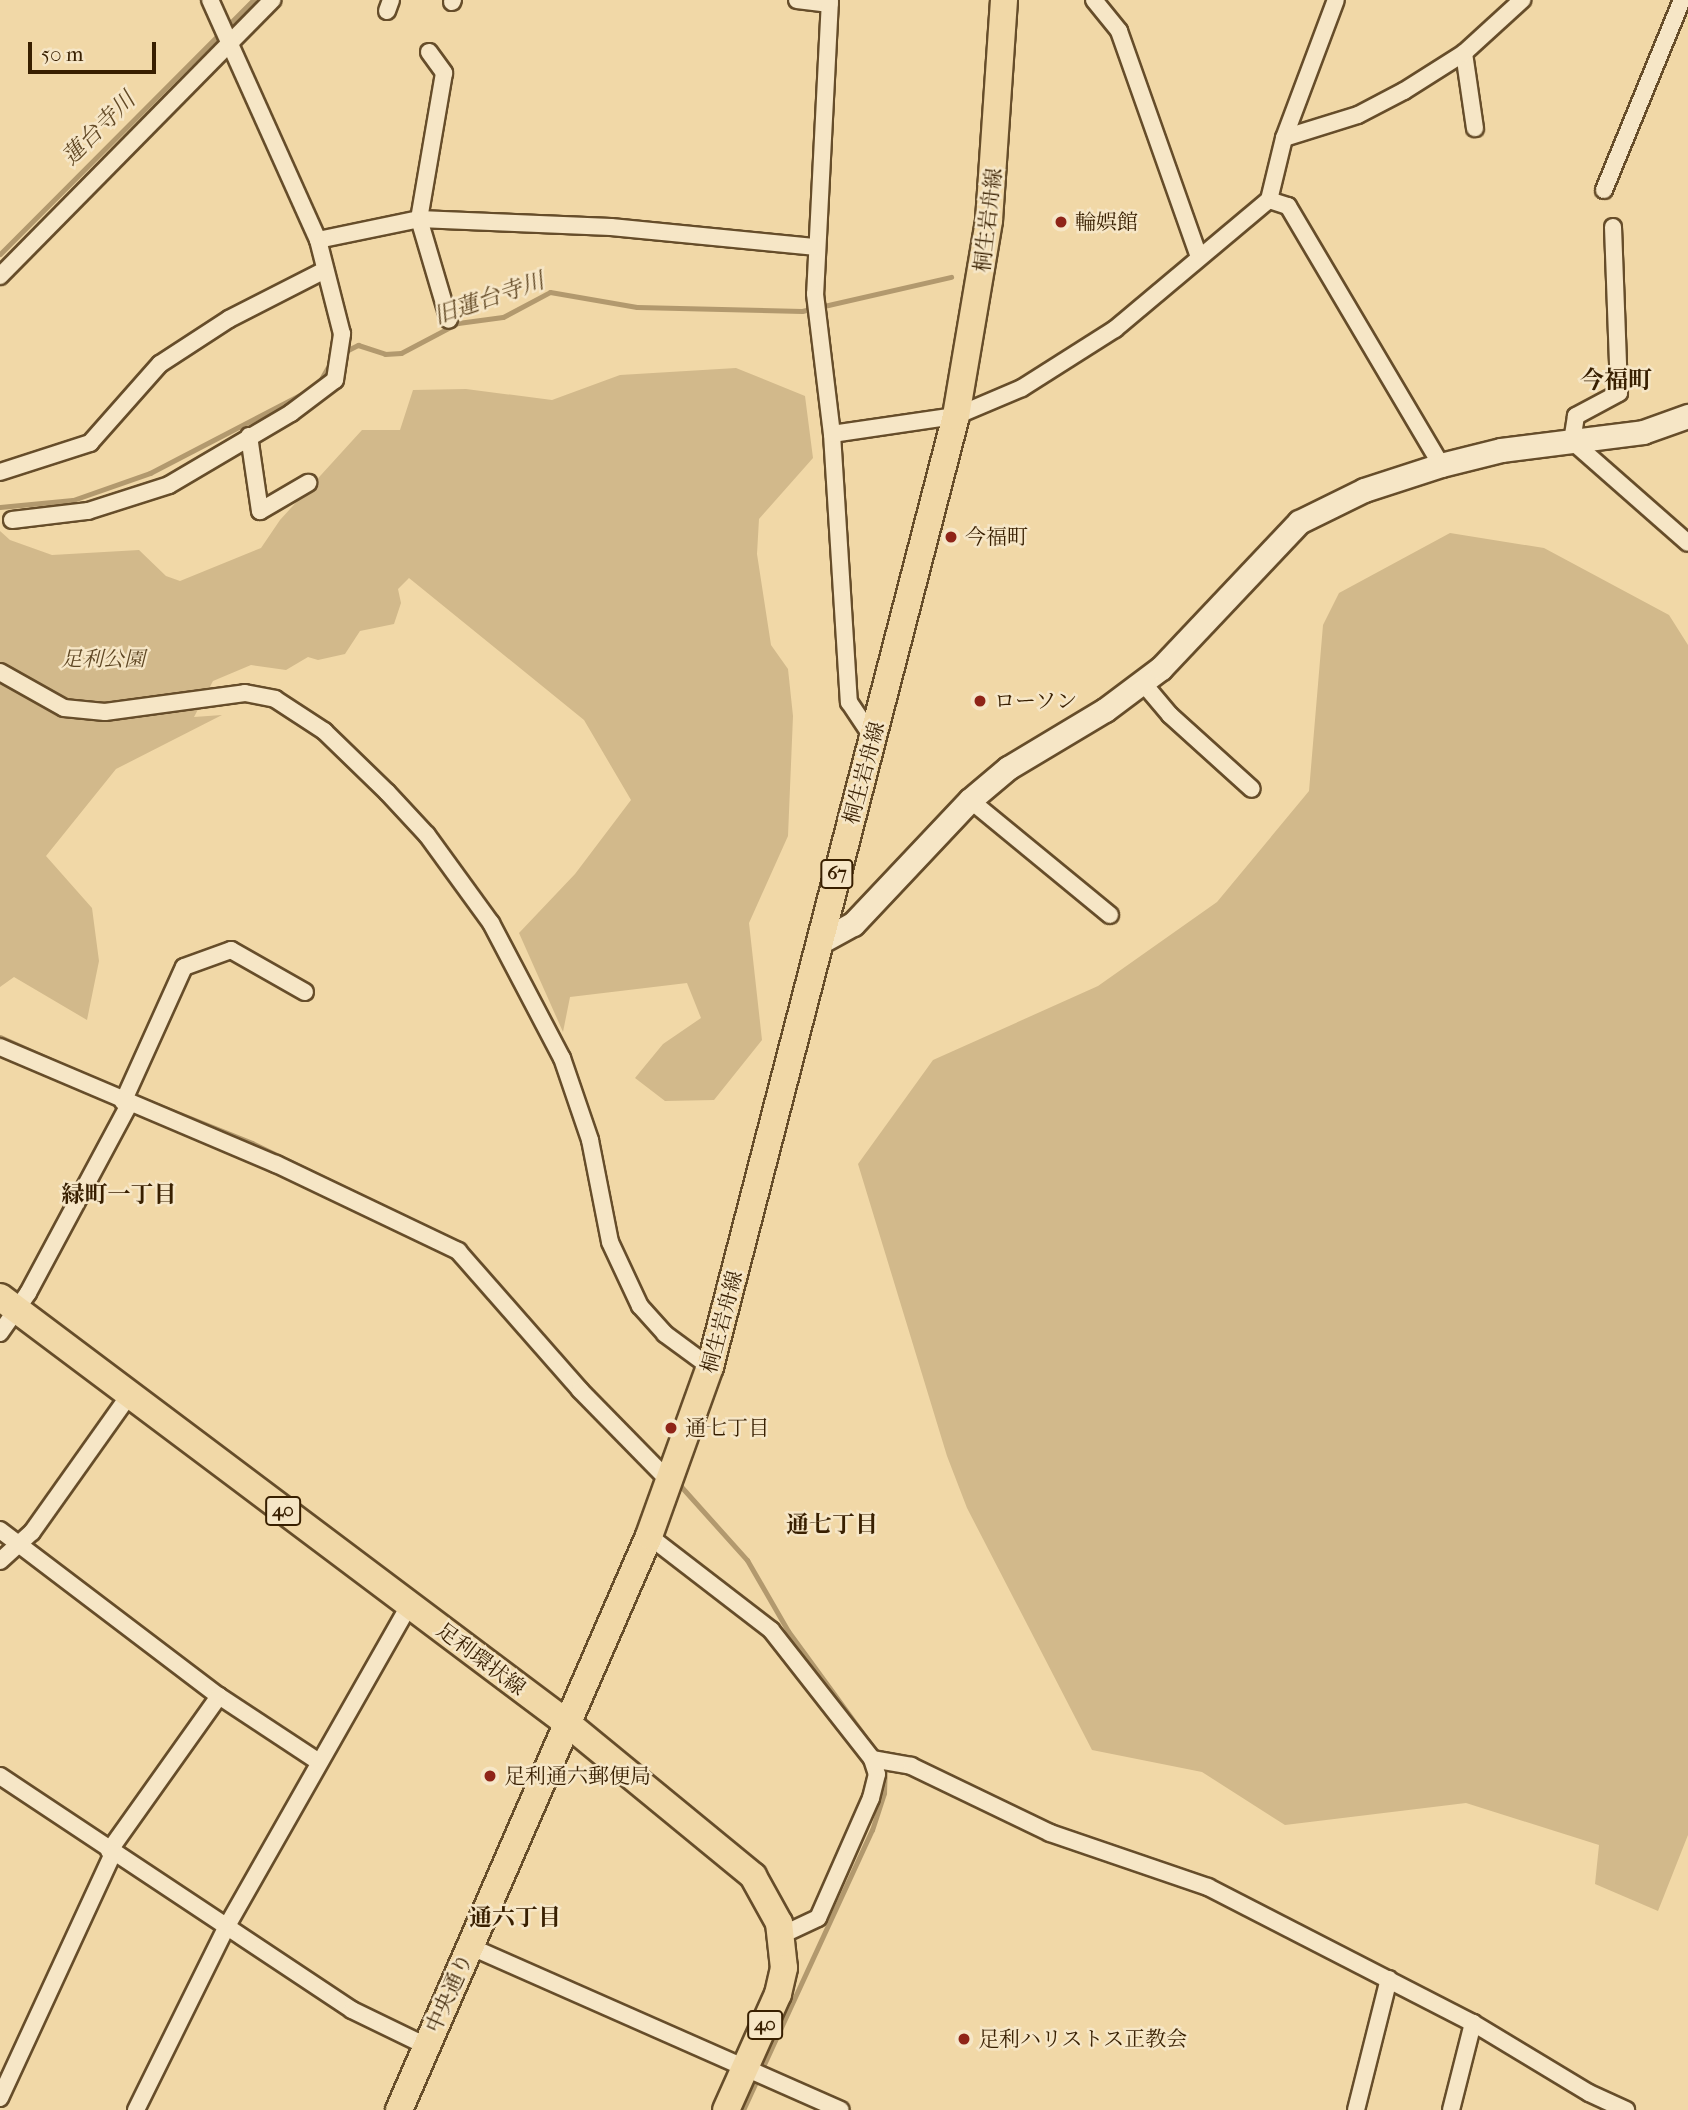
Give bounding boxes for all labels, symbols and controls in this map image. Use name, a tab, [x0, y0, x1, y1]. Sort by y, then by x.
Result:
scale bar	[32, 28, 159, 72]
text: 50 m	[41, 42, 84, 66]
water label: 蓮台寺川	[57, 87, 141, 171]
street label: 桐生岩舟線	[969, 166, 1007, 274]
place label: 輪娯館	[1075, 209, 1138, 235]
marker: 輪娯館	[1053, 214, 1069, 230]
water label: 旧蓮台寺川	[430, 267, 548, 331]
district label: 今福町	[1580, 367, 1652, 395]
place label: 今福町	[965, 524, 1028, 550]
marker: 今福町	[943, 529, 959, 545]
park label: 足利公園	[61, 646, 145, 672]
place label: ローソン	[994, 688, 1078, 714]
marker: ローソン	[972, 693, 988, 709]
street label: 桐生岩舟線	[838, 719, 890, 827]
road number: 67	[820, 859, 854, 890]
district label: 緑町一丁目	[62, 1181, 176, 1209]
street label: 桐生岩舟線	[696, 1268, 748, 1376]
place label: 通七丁目	[685, 1415, 769, 1441]
marker: 通七丁目	[663, 1420, 679, 1436]
road number: 40	[264, 1496, 302, 1526]
district label: 通七丁目	[786, 1511, 878, 1539]
street label: 足利環状線	[431, 1617, 531, 1701]
place label: 足利通六郵便局	[504, 1763, 651, 1789]
marker: 足利通六郵便局	[482, 1768, 498, 1784]
district label: 通六丁目	[469, 1904, 561, 1932]
street label: 中央通り	[420, 1950, 478, 2036]
road number: 40	[746, 2010, 784, 2040]
place label: 足利ハリストス正教会	[978, 2026, 1188, 2052]
marker: 足利ハリストス正教会	[956, 2031, 972, 2047]

